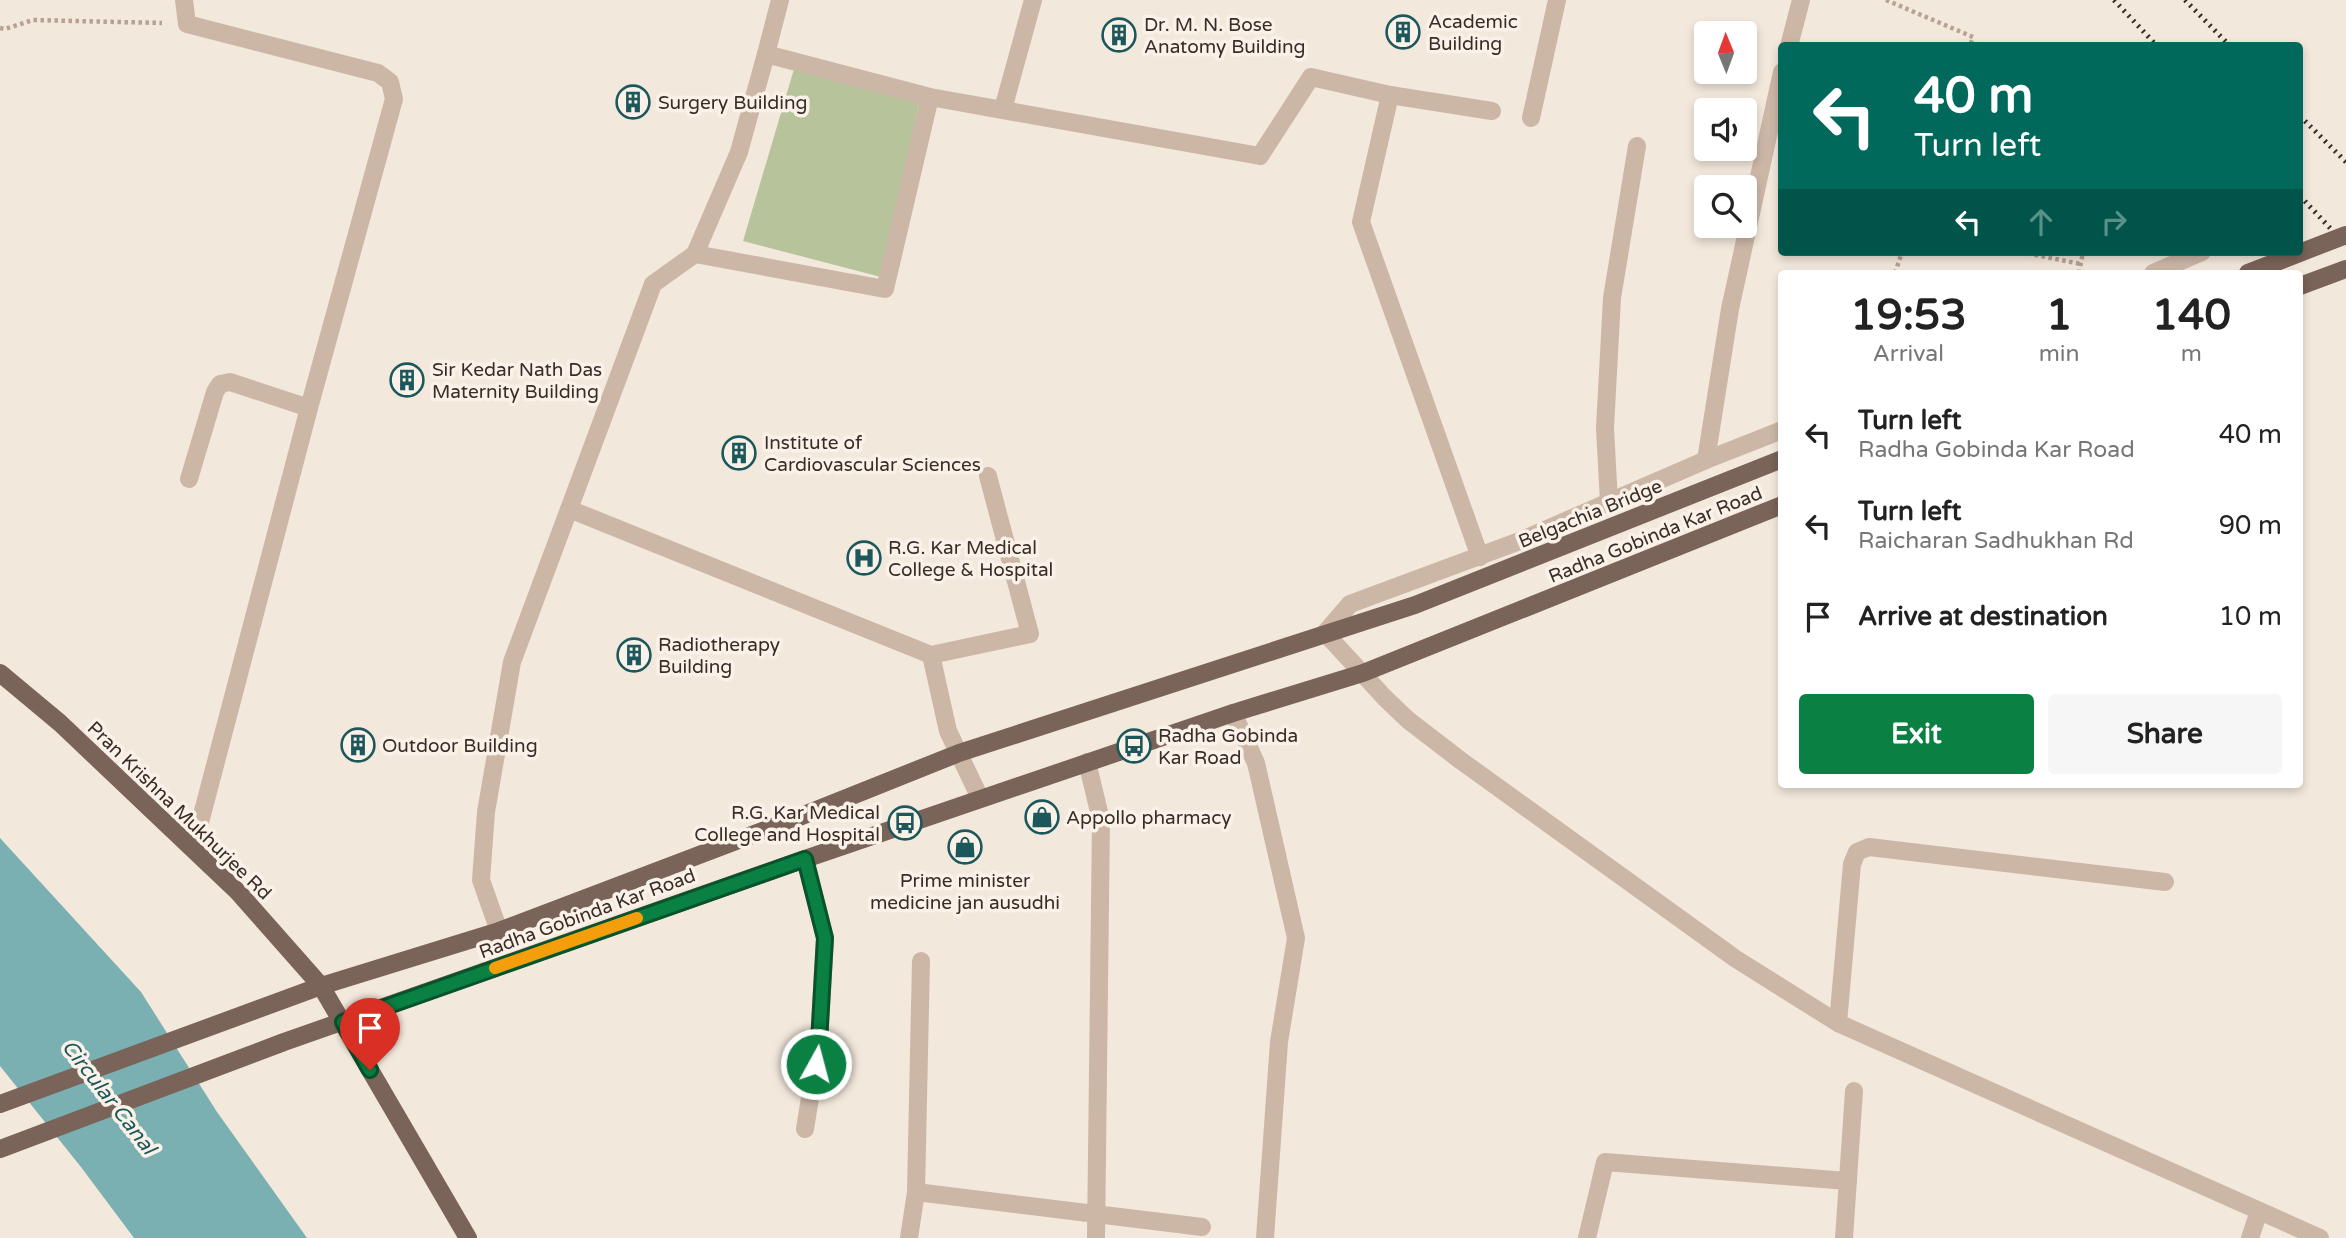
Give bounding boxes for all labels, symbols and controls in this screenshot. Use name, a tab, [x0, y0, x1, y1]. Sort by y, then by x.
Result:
place label: Academic Building	[1428, 11, 1518, 55]
building icon: Academic Building	[1384, 13, 1422, 51]
place label: Dr. M. N. Bose Anatomy Building	[1144, 14, 1306, 58]
building icon: Dr. M. N. Bose Anatomy Building	[1100, 16, 1138, 54]
north arrow	[1694, 21, 1757, 84]
map controls	[1694, 21, 1757, 238]
text: 40 m	[1914, 67, 2033, 126]
icon: left	[1799, 70, 1890, 161]
building icon: Surgery Building	[614, 83, 652, 121]
place label: Surgery Building	[658, 92, 808, 114]
button: sound	[1694, 98, 1757, 161]
text: Turn left	[1914, 127, 2041, 165]
button: search	[1694, 175, 1757, 238]
icon: left	[1949, 203, 1987, 241]
icon: ahead	[2022, 203, 2060, 241]
icon: right	[2095, 203, 2133, 241]
text: 19:53	[1850, 290, 1967, 341]
text: 1	[2046, 290, 2072, 341]
text: 140	[2152, 290, 2231, 341]
text: Arrival	[1873, 340, 1944, 368]
text: min	[2039, 340, 2080, 368]
text: m	[2181, 340, 2202, 368]
place label: Sir Kedar Nath Das Maternity Building	[432, 359, 602, 403]
building icon: Sir Kedar Nath Das Maternity Building	[388, 361, 426, 399]
text: Turn left	[1858, 405, 1961, 436]
icon: left	[1799, 416, 1837, 454]
text: 40 m	[2219, 419, 2282, 450]
place label: Institute of Cardiovascular Sciences	[764, 432, 981, 476]
building icon: Institute of Cardiovascular Sciences	[720, 434, 758, 472]
text: Radha Gobinda Kar Road	[1858, 436, 2135, 464]
street label: Belgachia Bridge	[1515, 475, 1665, 553]
street label: Radha Gobinda Kar Road	[1545, 482, 1765, 588]
text: Turn left	[1858, 496, 1961, 527]
icon: left	[1799, 507, 1837, 545]
text: 90 m	[2219, 510, 2282, 541]
text: Raicharan Sadhukhan Rd	[1858, 527, 2134, 555]
place label: R.G. Kar Medical College & Hospital	[888, 537, 1053, 581]
hospital icon: R.G. Kar Medical College & Hospital	[845, 539, 883, 577]
icon: arrive	[1799, 598, 1837, 636]
text: Arrive at destination	[1858, 601, 2108, 632]
text: 10 m	[2219, 601, 2282, 632]
place label: Radiotherapy Building	[658, 634, 780, 678]
building icon: Radiotherapy Building	[615, 636, 653, 674]
button: Exit	[1799, 694, 2034, 774]
button: Share	[2048, 694, 2282, 774]
street label: Pran Krishna Mukhurjee Rd	[83, 717, 276, 904]
place label: Radha Gobinda Kar Road	[1158, 725, 1298, 769]
building icon: Outdoor Building	[339, 726, 377, 764]
bus stop icon: Radha Gobinda Kar Road	[1115, 727, 1153, 765]
place label: Outdoor Building	[382, 735, 538, 757]
shop icon: Appollo pharmacy	[1023, 798, 1061, 836]
place label: R.G. Kar Medical College and Hospital	[694, 802, 880, 846]
bus stop icon: R.G. Kar Medical College and Hospital	[886, 804, 924, 842]
place label: Appollo pharmacy	[1066, 807, 1232, 829]
shop icon: Prime minister medicine jan ausudhi	[946, 828, 984, 866]
street label: Radha Gobinda Kar Road	[476, 865, 699, 963]
place label: Prime minister medicine jan ausudhi	[870, 870, 1060, 914]
pin	[340, 998, 400, 1070]
icon: arrive	[351, 1009, 389, 1047]
position arrow	[779, 1027, 853, 1101]
water label: Circular Canal	[56, 1035, 163, 1162]

